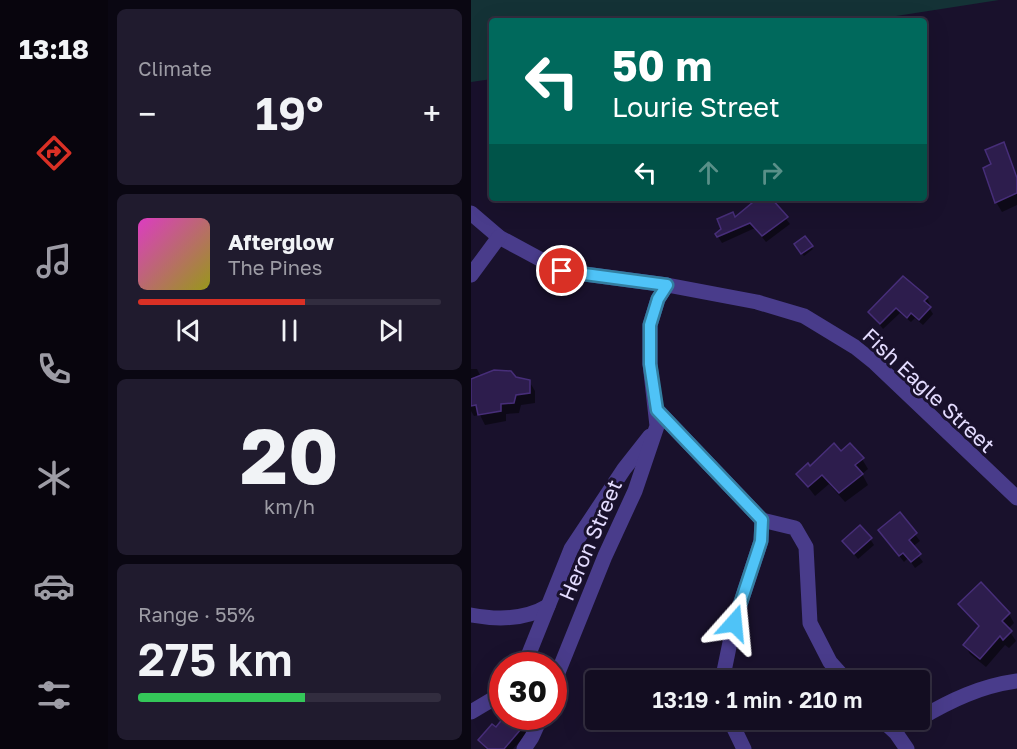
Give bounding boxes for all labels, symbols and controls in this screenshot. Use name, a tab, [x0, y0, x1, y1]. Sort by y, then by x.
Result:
text: 13:18	[19, 33, 89, 65]
text: 50 m	[612, 40, 712, 90]
icon: left	[513, 42, 591, 120]
text: Climate	[138, 56, 212, 80]
text: 19°	[255, 86, 324, 140]
text: Lourie Street	[612, 91, 780, 123]
text: −	[138, 94, 156, 133]
text: +	[423, 94, 441, 133]
icon: directions	[33, 132, 75, 174]
icon: left	[629, 156, 662, 189]
icon: ahead	[692, 156, 725, 189]
icon: right	[755, 156, 788, 189]
text: Afterglow	[228, 228, 334, 255]
icon: music	[33, 240, 75, 282]
pin	[536, 245, 587, 296]
icon: arrive	[545, 254, 578, 287]
text: The Pines	[228, 255, 322, 279]
icon: previous	[172, 314, 205, 347]
icon: pause	[273, 314, 306, 347]
icon: next	[374, 314, 407, 347]
street label: Fish Eagle Street	[858, 322, 1000, 458]
icon: phone	[33, 348, 75, 390]
text: 20	[240, 408, 339, 501]
icon: climate	[33, 457, 75, 499]
street label: Heron Street	[553, 476, 627, 604]
text: km/h	[264, 494, 315, 518]
icon: car	[33, 565, 75, 607]
position arrow	[702, 591, 766, 655]
text: Range · 55%	[138, 602, 255, 626]
text: 275 km	[138, 632, 293, 686]
speed limit sign: 30	[489, 652, 567, 730]
icon: filters	[33, 674, 75, 716]
text: 13:19 · 1 min · 210 m	[653, 686, 862, 713]

